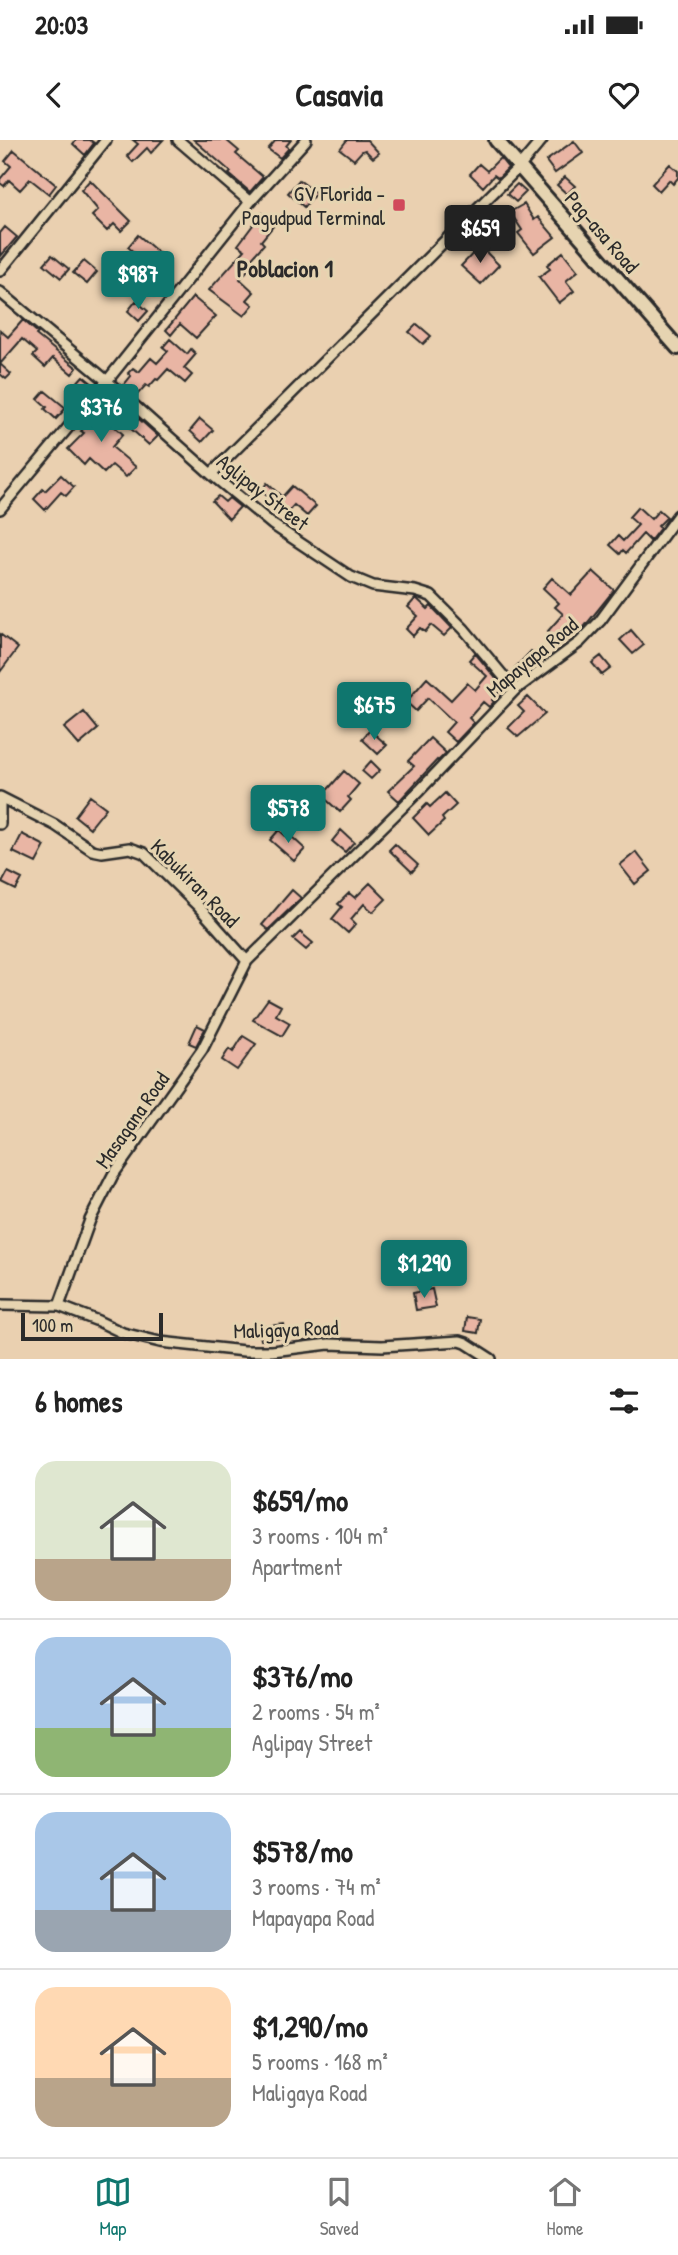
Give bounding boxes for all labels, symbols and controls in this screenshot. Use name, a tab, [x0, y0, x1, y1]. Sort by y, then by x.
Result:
text: 20:03	[35, 7, 88, 42]
text: Casavia	[295, 73, 383, 116]
icon: back	[35, 76, 73, 114]
icon: heart	[605, 76, 643, 114]
place label: GV Florida - Pagudpud Terminal	[242, 179, 385, 232]
street label: Pag-asa Road	[558, 185, 646, 279]
marker: GV Florida - Pagudpud Terminal	[391, 197, 407, 213]
pin: $659	[439, 206, 521, 265]
text: $659	[460, 212, 500, 243]
pin: $987	[97, 251, 179, 311]
district label: Poblacion 1	[237, 252, 333, 284]
text: $987	[117, 258, 159, 289]
pin: $376	[60, 384, 142, 444]
text: $376	[80, 391, 122, 422]
street label: Aglipay Street	[211, 447, 316, 538]
street label: Mapayapa Road	[480, 610, 584, 704]
pin: $675	[333, 682, 415, 742]
text: $675	[353, 689, 395, 720]
pin: $578	[247, 786, 329, 845]
text: $578	[267, 792, 309, 823]
street label: Kabukiran Road	[144, 832, 246, 934]
street label: Masagana Road	[88, 1066, 176, 1174]
pin: $1,290	[367, 1240, 481, 1300]
text: $1,290	[397, 1247, 451, 1278]
scale bar	[21, 1310, 163, 1342]
text: 100 m	[32, 1312, 73, 1338]
street label: Maligaya Road	[233, 1313, 339, 1345]
text: 6 homes	[35, 1381, 122, 1421]
icon: filters	[605, 1382, 643, 1420]
text: $659/mo	[252, 1480, 348, 1520]
icon: home	[91, 1489, 175, 1573]
text: 3 rooms · 104 m²	[252, 1520, 388, 1551]
text: Apartment	[252, 1551, 342, 1582]
text: $376/mo	[252, 1656, 353, 1696]
icon: home	[91, 1665, 175, 1749]
text: 2 rooms · 54 m²	[252, 1696, 380, 1727]
text: Aglipay Street	[252, 1727, 372, 1758]
text: $578/mo	[252, 1831, 353, 1871]
icon: home	[91, 1840, 175, 1924]
text: 3 rooms · 74 m²	[252, 1871, 381, 1902]
text: Mapayapa Road	[252, 1902, 374, 1933]
text: $1,290/mo	[252, 2006, 368, 2046]
icon: home	[91, 2015, 175, 2099]
text: 5 rooms · 168 m²	[252, 2046, 388, 2077]
text: Maligaya Road	[252, 2077, 367, 2108]
tab: Map	[94, 2173, 132, 2241]
tab: Saved	[320, 2173, 358, 2241]
tab: Home	[546, 2173, 584, 2241]

